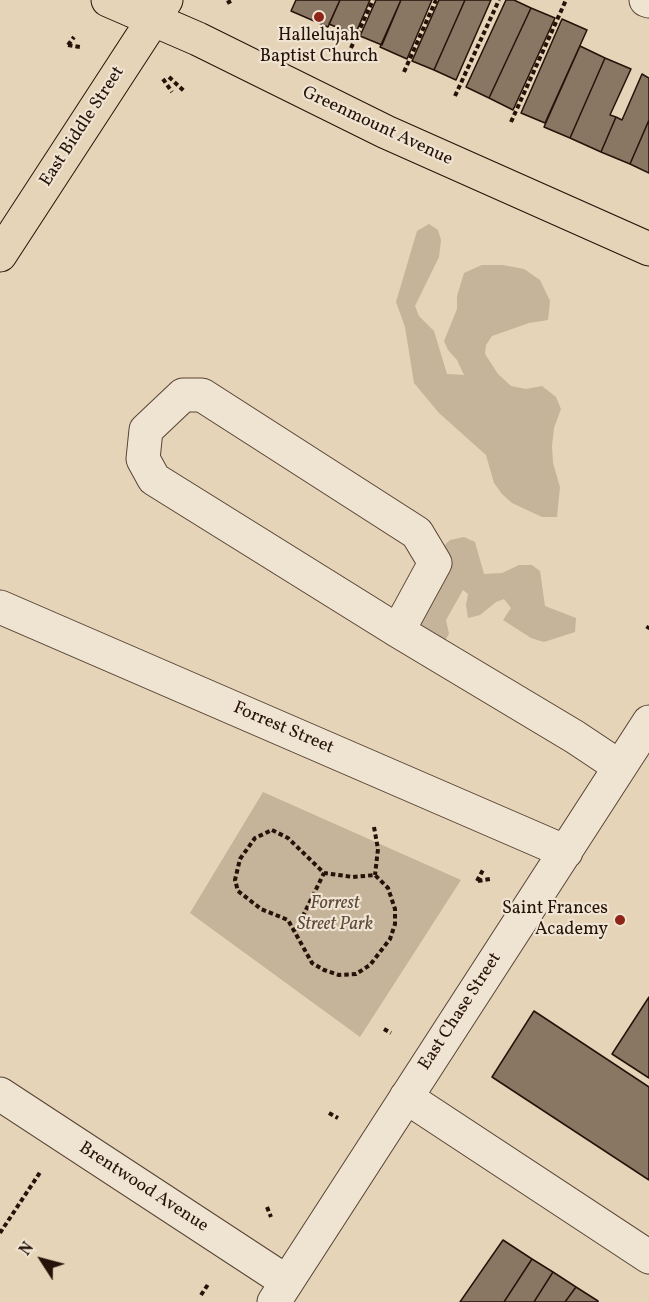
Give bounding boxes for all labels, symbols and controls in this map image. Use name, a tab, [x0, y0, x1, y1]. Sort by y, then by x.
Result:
marker: Hallelujah Baptist Church	[312, 10, 326, 24]
place label: Hallelujah Baptist Church	[260, 26, 378, 68]
street label: East Biddle Street	[36, 63, 130, 191]
street label: Greenmount Avenue	[298, 83, 456, 171]
street label: Forrest Street	[229, 698, 337, 760]
park label: Forrest Street Park	[297, 894, 373, 936]
place label: Saint Frances Academy	[502, 899, 608, 942]
marker: Saint Frances Academy	[613, 913, 627, 927]
street label: East Chase Street	[415, 949, 507, 1075]
street label: Brentwood Avenue	[74, 1138, 212, 1238]
north arrow	[12, 1230, 72, 1290]
text: N	[15, 1238, 40, 1261]

